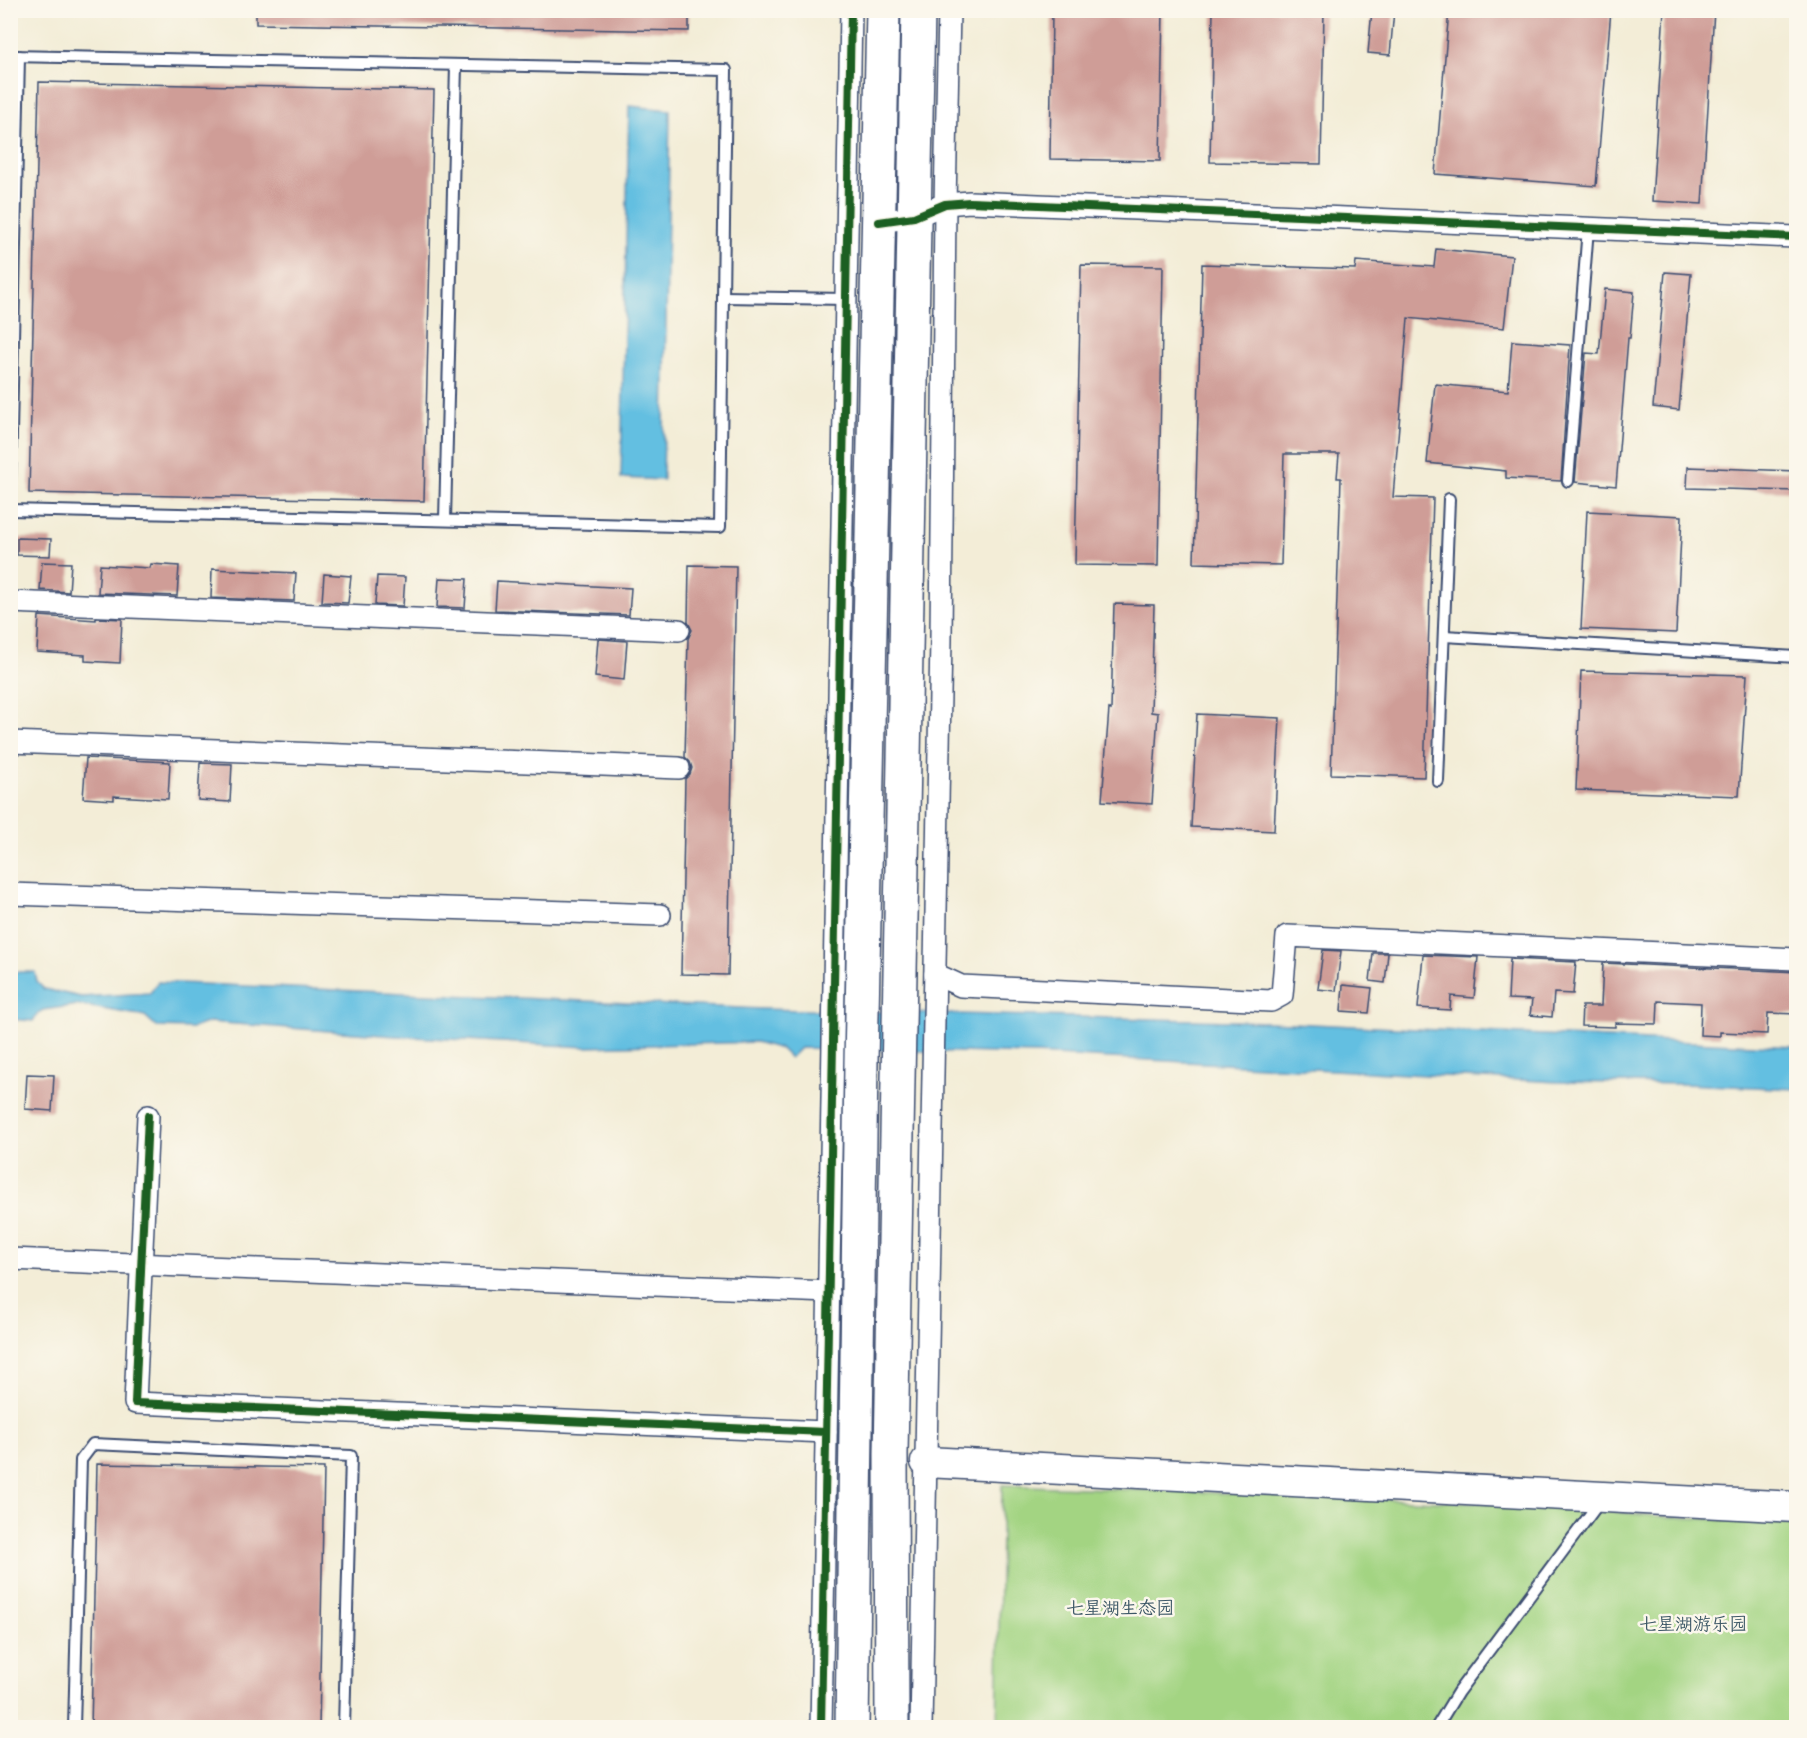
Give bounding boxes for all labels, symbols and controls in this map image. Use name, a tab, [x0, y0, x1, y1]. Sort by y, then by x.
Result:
park label: 七星湖生态园	[1066, 1592, 1174, 1624]
park label: 七星湖游乐园	[1639, 1608, 1747, 1640]

